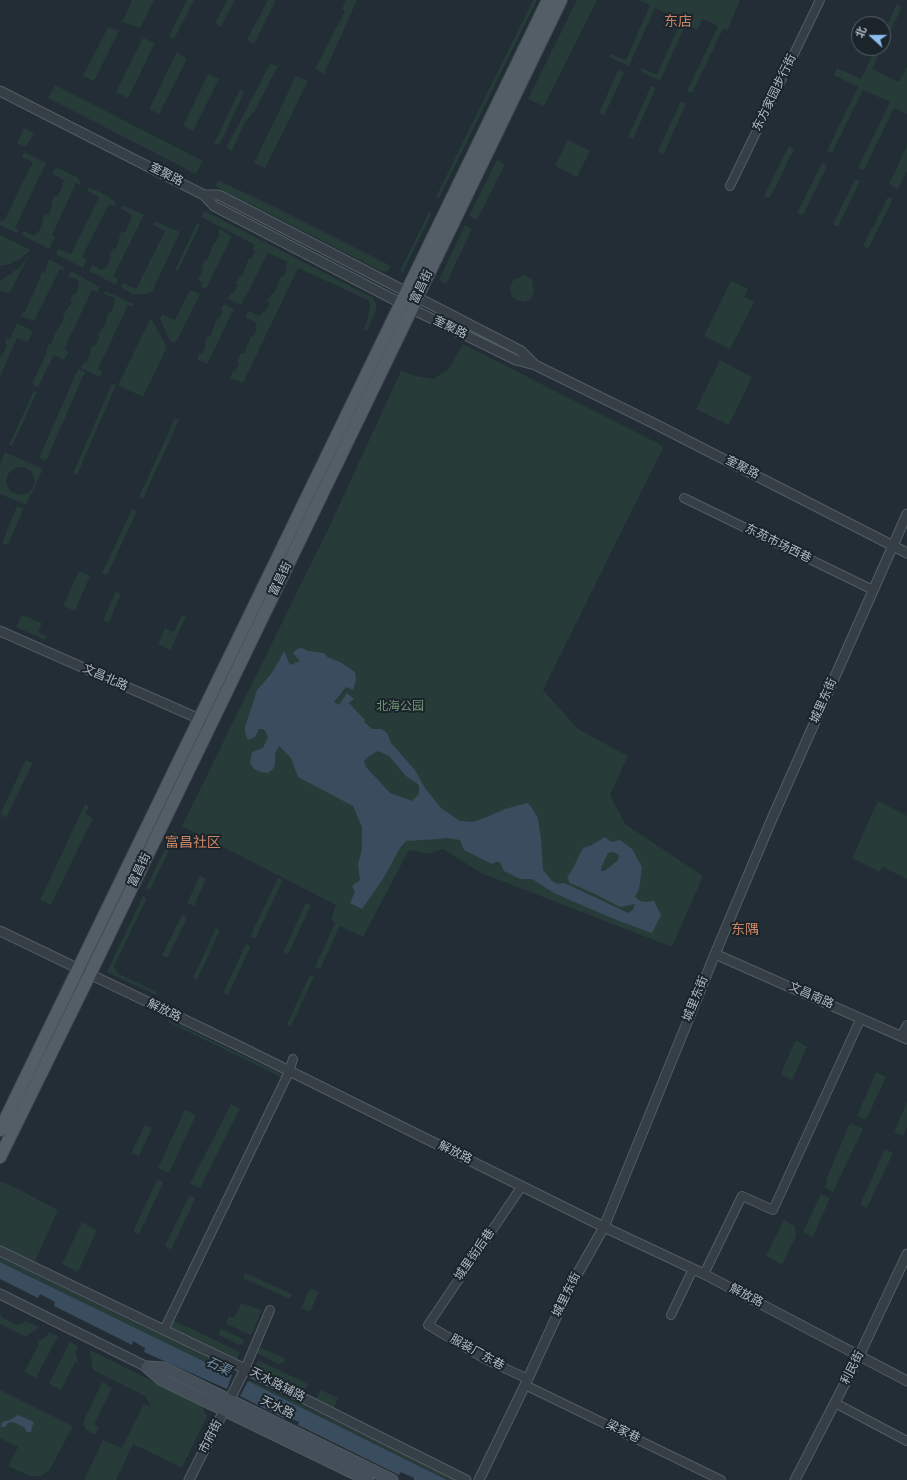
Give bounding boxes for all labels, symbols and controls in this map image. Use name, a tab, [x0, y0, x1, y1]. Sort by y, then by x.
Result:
district label: 东店	[664, 15, 692, 31]
north arrow	[851, 16, 891, 56]
text: 北	[851, 24, 870, 40]
street label: 东方家园步行街	[750, 52, 800, 134]
street label: 奎聚路	[147, 160, 185, 190]
street label: 富昌街	[408, 268, 436, 306]
street label: 奎聚路	[431, 314, 469, 342]
street label: 奎聚路	[723, 453, 761, 483]
street label: 东苑市场西巷	[742, 522, 814, 566]
street label: 富昌街	[267, 560, 295, 598]
street label: 文昌北路	[80, 662, 130, 694]
street label: 城里东街	[808, 676, 840, 726]
park label: 北海公园	[376, 700, 424, 714]
district label: 富昌社区	[165, 836, 221, 852]
street label: 富昌街	[126, 851, 154, 889]
district label: 东隅	[731, 923, 759, 939]
street label: 城里东街	[680, 974, 712, 1024]
street label: 文昌南路	[786, 980, 836, 1012]
street label: 解放路	[145, 997, 183, 1025]
street label: 解放路	[436, 1139, 474, 1167]
street label: 城里街后巷	[452, 1226, 498, 1284]
street label: 城里东街	[550, 1270, 584, 1320]
street label: 解放路	[727, 1281, 765, 1311]
street label: 服装厂东巷	[447, 1332, 507, 1374]
street label: 利民街	[838, 1349, 868, 1387]
water label: 石渠	[203, 1354, 233, 1380]
street label: 天水路辅路	[247, 1365, 307, 1405]
street label: 天水路	[258, 1394, 296, 1422]
street label: 市府街	[196, 1418, 226, 1456]
street label: 梁家巷	[604, 1418, 642, 1446]

